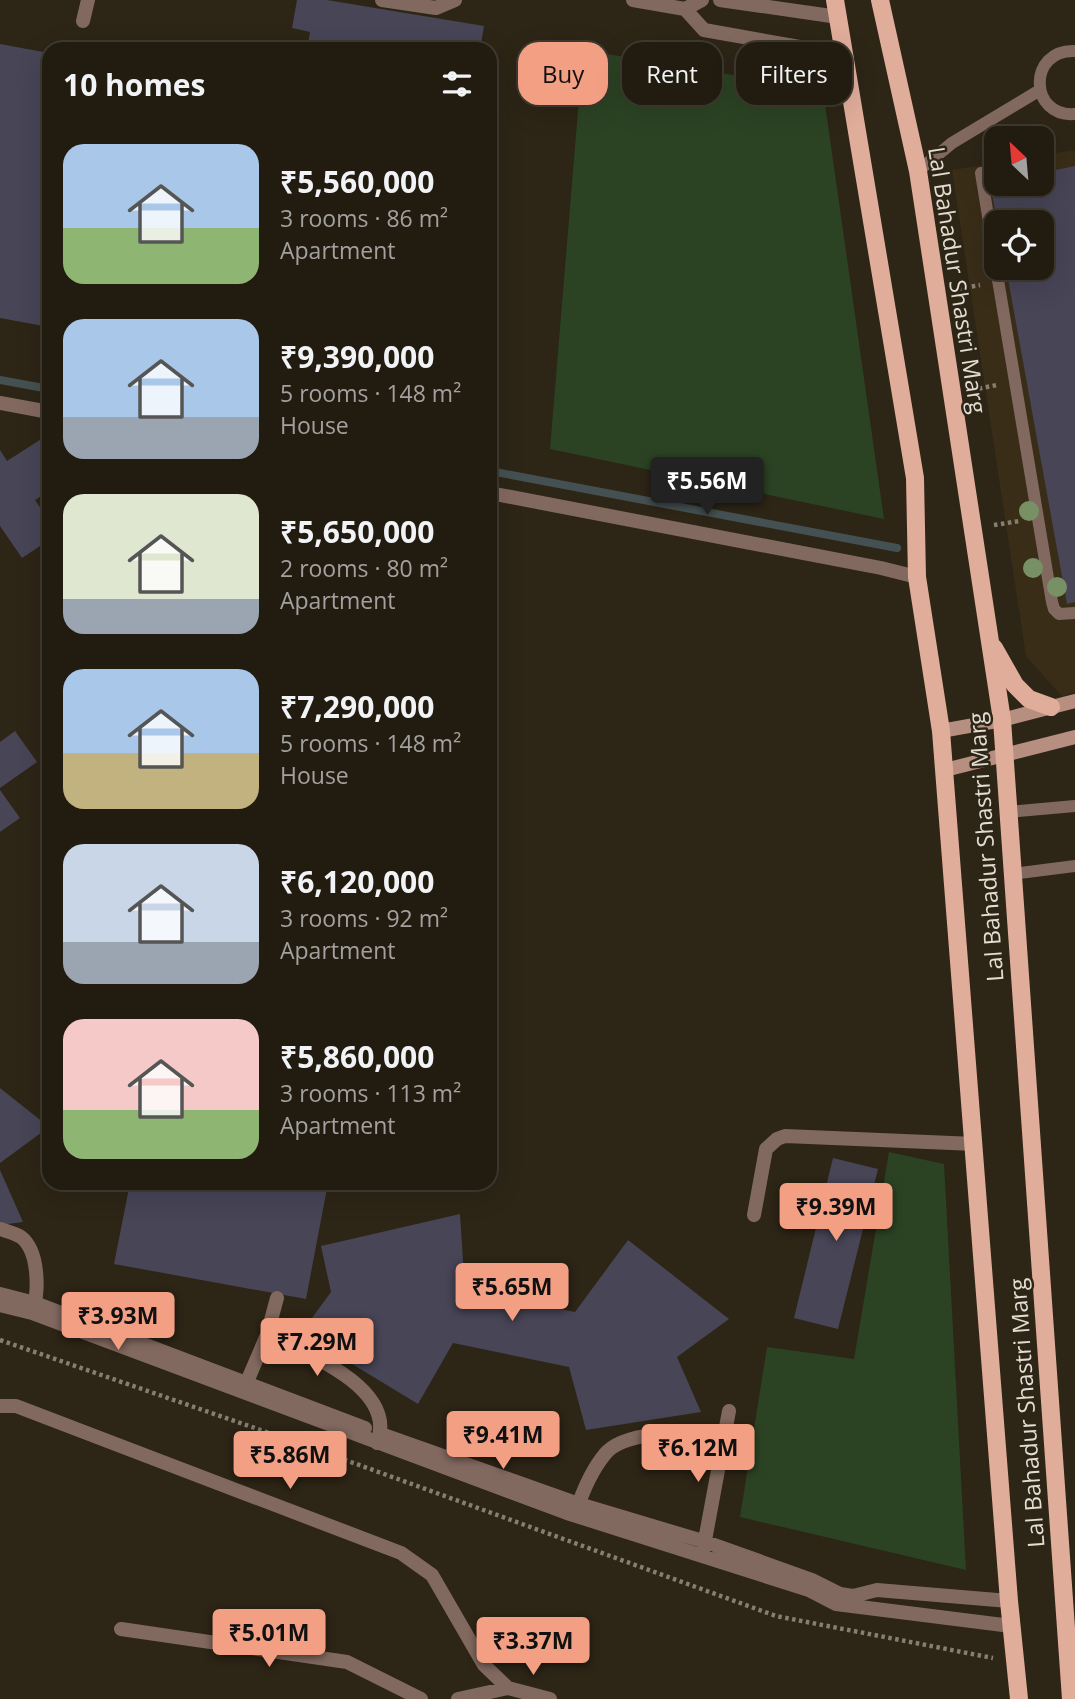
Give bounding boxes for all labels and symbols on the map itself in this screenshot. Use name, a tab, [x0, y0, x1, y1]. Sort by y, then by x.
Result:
north arrow	[984, 126, 1054, 196]
street label: Lal Bahadur Shastri Marg	[921, 144, 995, 416]
pin: ₹5.56M	[650, 458, 764, 517]
street label: Lal Bahadur Shastri Marg	[960, 711, 1010, 983]
pin: ₹9.39M	[779, 1184, 893, 1243]
pin: ₹5.65M	[455, 1264, 569, 1323]
street label: Lal Bahadur Shastri Marg	[1001, 1277, 1051, 1549]
pin: ₹3.93M	[61, 1292, 175, 1352]
pin: ₹7.29M	[260, 1318, 374, 1378]
pin: ₹9.41M	[446, 1412, 560, 1471]
pin: ₹6.12M	[641, 1424, 755, 1484]
pin: ₹5.86M	[233, 1432, 347, 1491]
pin: ₹5.01M	[212, 1610, 326, 1669]
pin: ₹3.37M	[476, 1618, 590, 1677]

